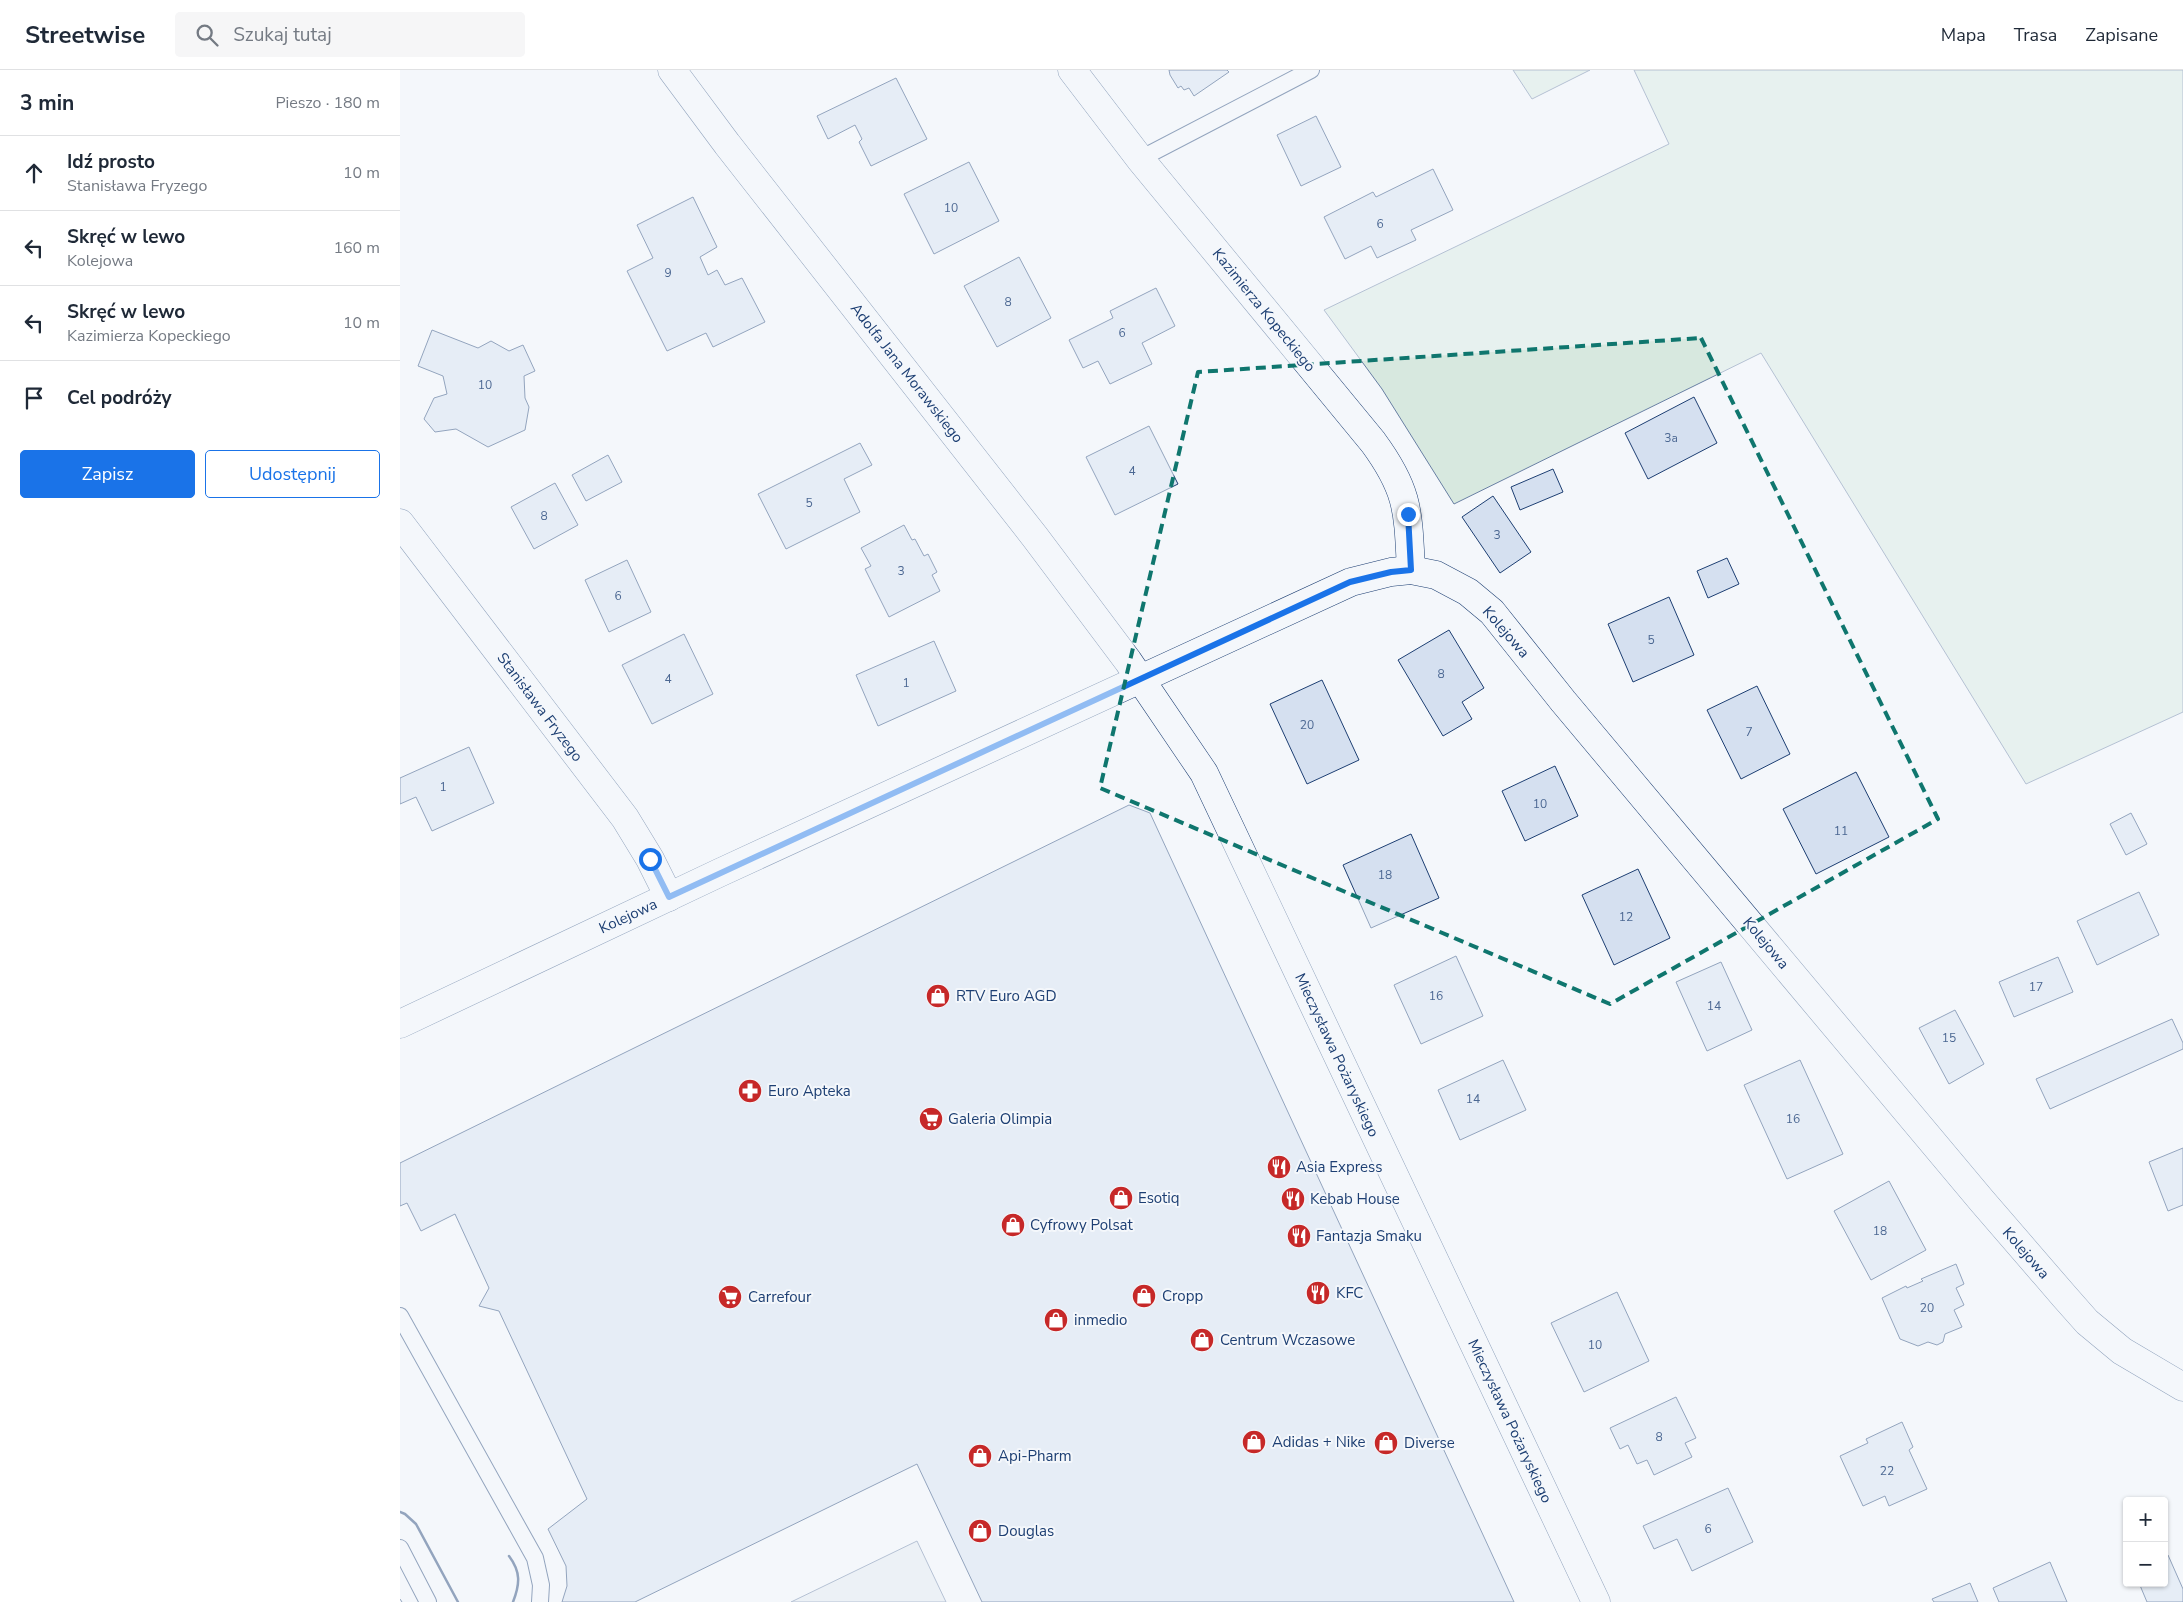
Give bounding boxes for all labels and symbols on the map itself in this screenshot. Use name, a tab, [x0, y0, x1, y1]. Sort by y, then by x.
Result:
house number: 10	[944, 200, 958, 216]
house number: 6	[1376, 216, 1384, 232]
street label: Kazimierza Kopeckiego	[1208, 244, 1320, 376]
house number: 9	[664, 265, 672, 281]
house number: 8	[1004, 294, 1012, 310]
street label: Adolfa Jana Morawskiego	[846, 299, 968, 447]
house number: 6	[1118, 325, 1126, 341]
house number: 10	[478, 377, 492, 393]
house number: 3a	[1664, 430, 1678, 446]
house number: 4	[1128, 463, 1136, 479]
house number: 5	[805, 495, 813, 511]
route end	[1397, 503, 1420, 526]
house number: 8	[540, 508, 548, 524]
house number: 3	[1493, 527, 1501, 543]
house number: 3	[897, 563, 905, 579]
house number: 6	[614, 588, 622, 604]
street label: Kolejowa	[1478, 602, 1534, 662]
house number: 5	[1647, 632, 1655, 648]
street label: Stanisława Fryzego	[492, 648, 588, 766]
house number: 8	[1437, 666, 1445, 682]
house number: 4	[664, 671, 672, 687]
house number: 1	[902, 675, 910, 691]
house number: 20	[1300, 717, 1314, 733]
house number: 7	[1745, 724, 1753, 740]
house number: 1	[439, 779, 447, 795]
house number: 10	[1533, 796, 1547, 812]
house number: 11	[1834, 823, 1848, 839]
route start	[639, 848, 662, 871]
house number: 18	[1378, 867, 1392, 883]
street label: Kolejowa	[596, 894, 660, 938]
house number: 12	[1619, 909, 1633, 925]
street label: Kolejowa	[1738, 913, 1794, 973]
street label: Mieczysława Pożaryskiego	[1290, 970, 1384, 1140]
house number: 17	[2029, 979, 2043, 995]
shop icon: RTV Euro AGD	[925, 983, 951, 1009]
place label: RTV Euro AGD	[956, 986, 1057, 1006]
house number: 16	[1429, 988, 1443, 1004]
house number: 14	[1707, 998, 1721, 1014]
house number: 15	[1942, 1030, 1956, 1046]
pharmacy icon: Euro Apteka	[737, 1078, 763, 1104]
place label: Euro Apteka	[768, 1081, 851, 1101]
house number: 14	[1466, 1091, 1480, 1107]
supermarket icon: Galeria Olimpia	[918, 1106, 944, 1132]
place label: Galeria Olimpia	[948, 1109, 1052, 1129]
house number: 16	[1786, 1111, 1800, 1127]
restaurant icon: Asia Express	[1266, 1154, 1292, 1180]
place label: Asia Express	[1296, 1157, 1382, 1177]
shop icon: Esotiq	[1108, 1185, 1134, 1211]
restaurant icon: Kebab House	[1280, 1186, 1306, 1212]
place label: Esotiq	[1138, 1188, 1180, 1208]
place label: Kebab House	[1310, 1189, 1400, 1209]
shop icon: Cyfrowy Polsat	[1000, 1212, 1026, 1238]
place label: Cyfrowy Polsat	[1030, 1215, 1134, 1235]
restaurant icon: Fantazja Smaku	[1286, 1223, 1312, 1249]
house number: 18	[1873, 1223, 1887, 1239]
street label: Kolejowa	[1998, 1223, 2054, 1283]
place label: Fantazja Smaku	[1316, 1226, 1422, 1246]
restaurant icon: KFC	[1305, 1280, 1331, 1306]
shop icon: Cropp	[1131, 1283, 1157, 1309]
place label: KFC	[1336, 1283, 1363, 1303]
supermarket icon: Carrefour	[717, 1284, 743, 1310]
place label: Cropp	[1162, 1286, 1203, 1306]
place label: Carrefour	[748, 1287, 812, 1307]
house number: 20	[1920, 1300, 1934, 1316]
shop icon: inmedio	[1043, 1307, 1069, 1333]
place label: inmedio	[1074, 1310, 1127, 1330]
shop icon: Centrum Wczasowe	[1189, 1327, 1215, 1353]
place label: Centrum Wczasowe	[1220, 1330, 1355, 1350]
street label: Mieczysława Pożaryskiego	[1463, 1336, 1557, 1506]
house number: 10	[1588, 1337, 1602, 1353]
shop icon: Adidas + Nike	[1241, 1429, 1267, 1455]
house number: 8	[1655, 1429, 1663, 1445]
shop icon: Diverse	[1373, 1430, 1399, 1456]
place label: Adidas + Nike	[1272, 1432, 1366, 1452]
place label: Diverse	[1404, 1433, 1455, 1453]
shop icon: Api-Pharm	[967, 1443, 993, 1469]
place label: Api-Pharm	[998, 1446, 1072, 1466]
house number: 22	[1880, 1463, 1894, 1479]
shop icon: Douglas	[967, 1518, 993, 1544]
place label: Douglas	[998, 1521, 1054, 1541]
house number: 6	[1704, 1521, 1712, 1537]

